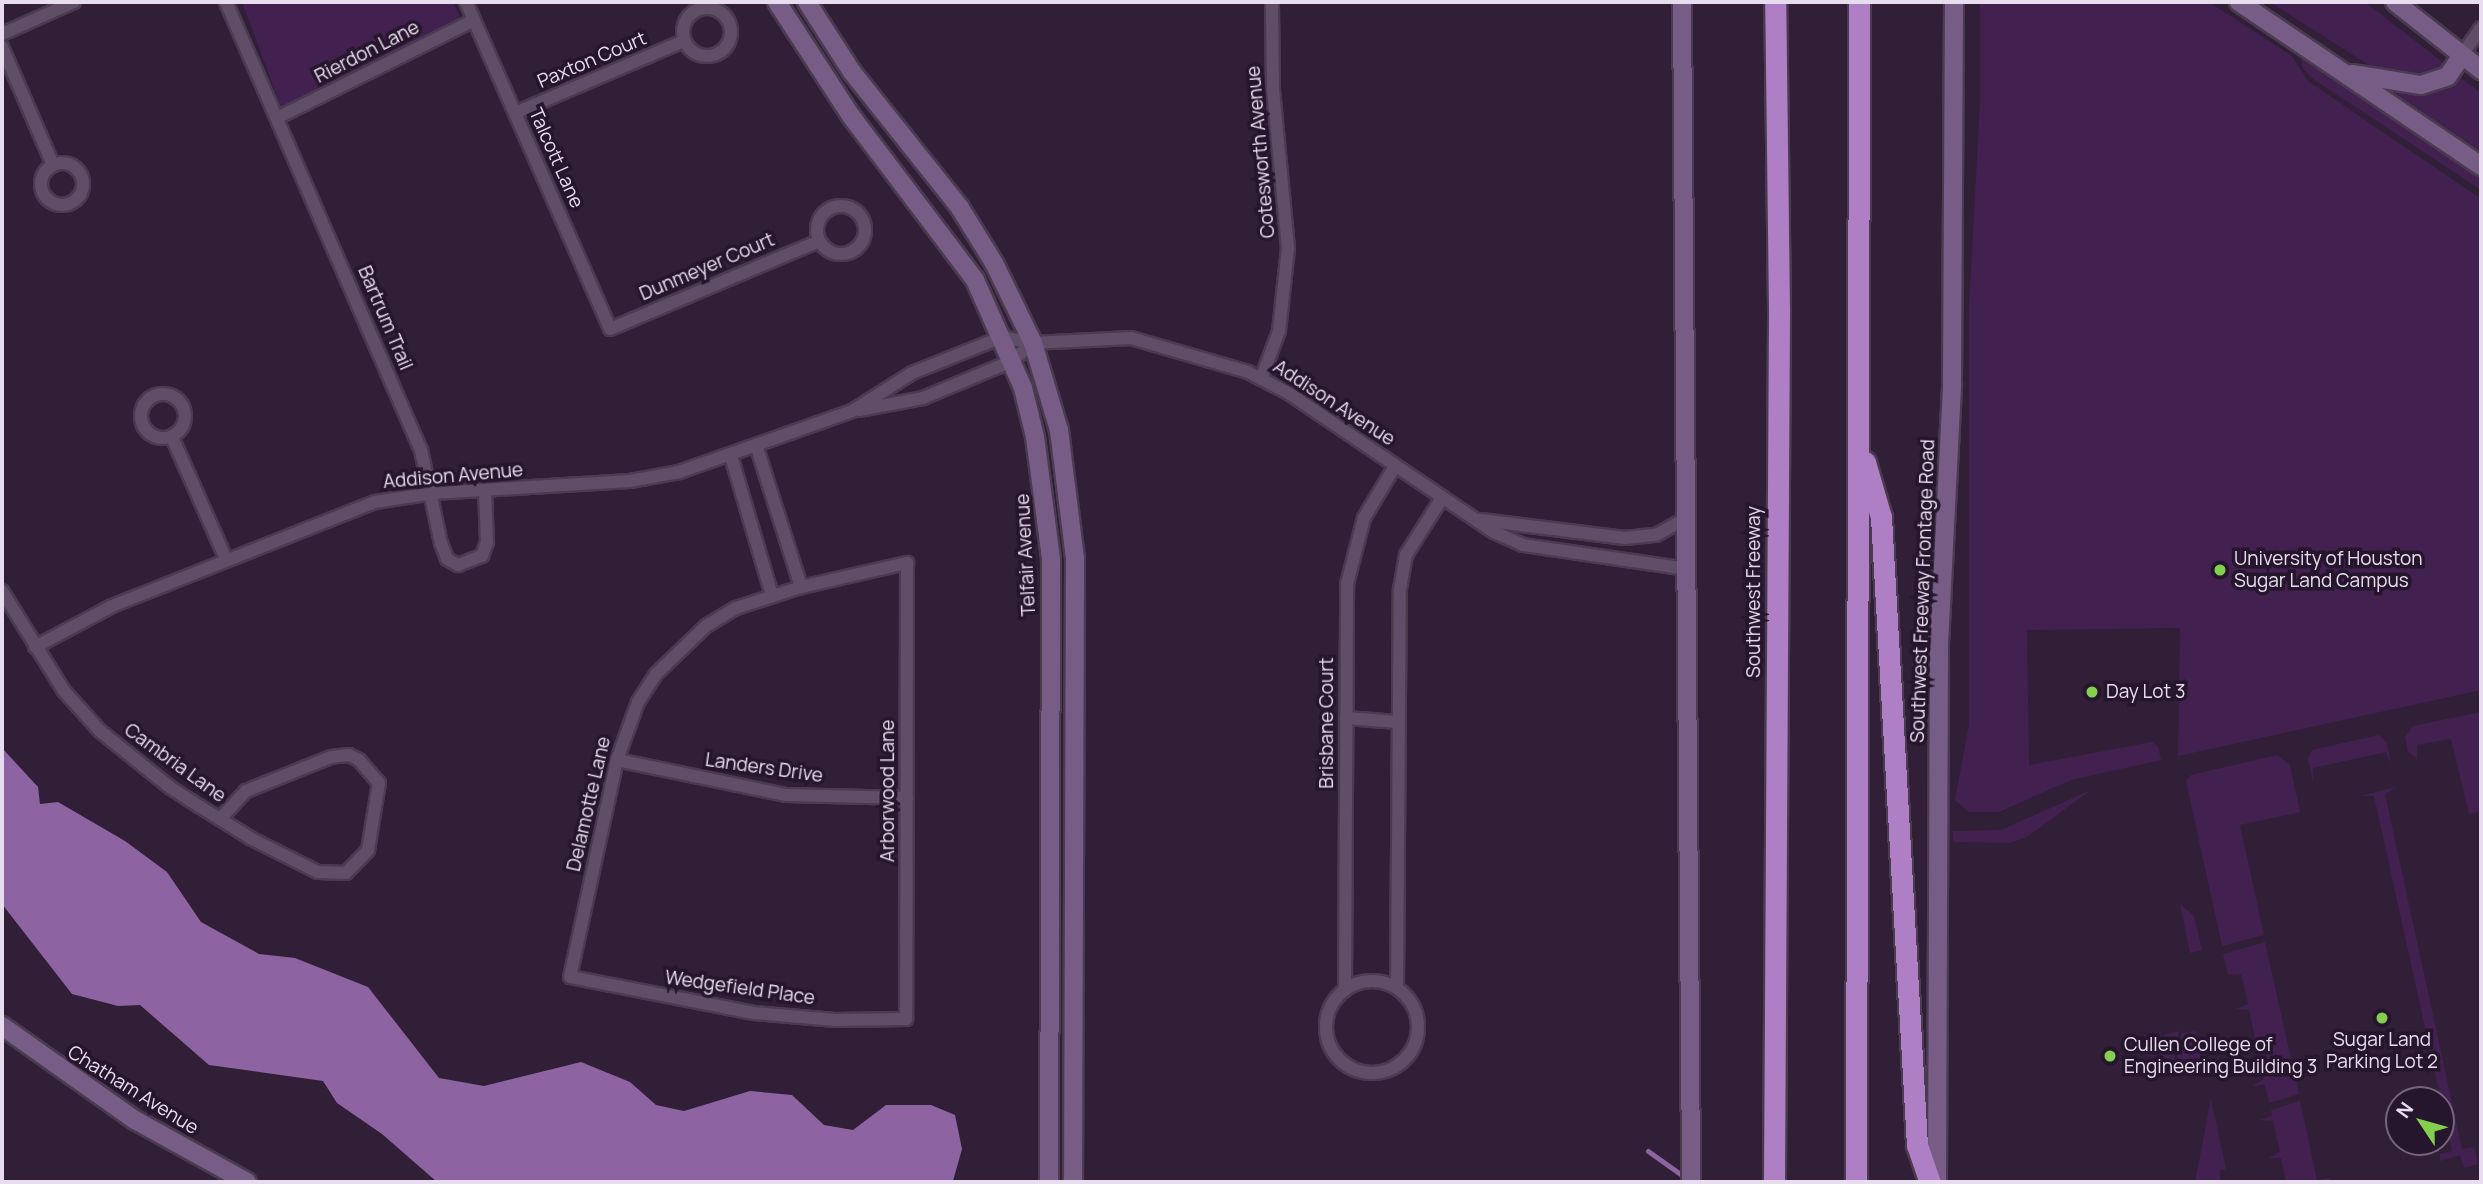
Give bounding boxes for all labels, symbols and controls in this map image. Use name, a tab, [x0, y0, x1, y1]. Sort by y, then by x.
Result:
street label: Rierdon Lane	[311, 16, 423, 88]
street label: Paxton Court	[534, 27, 650, 93]
street label: Cotesworth Avenue	[1242, 65, 1280, 239]
street label: Talcott Lane	[524, 105, 588, 211]
street label: Dunmeyer Court	[636, 228, 778, 306]
street label: Bartrum Trail	[353, 262, 417, 374]
street label: Addison Avenue	[1269, 355, 1399, 451]
street label: Southwest Freeway Frontage Road	[1906, 439, 1940, 743]
street label: Addison Avenue	[382, 459, 524, 493]
street label: Telfair Avenue	[1011, 493, 1041, 617]
street label: Southwest Freeway	[1743, 506, 1765, 678]
place label: University of Houston Sugar Land Campus	[2234, 548, 2422, 592]
marker: University of Houston Sugar Land Campus	[2212, 562, 2228, 578]
street label: Brisbane Court	[1316, 657, 1338, 789]
place label: Day Lot 3	[2106, 681, 2185, 703]
marker: Day Lot 3	[2084, 684, 2100, 700]
street label: Cambria Lane	[120, 719, 230, 807]
street label: Arborwood Lane	[877, 720, 899, 862]
street label: Delamotte Lane	[562, 734, 616, 874]
street label: Landers Drive	[704, 748, 824, 788]
street label: Wedgefield Place	[664, 966, 816, 1010]
marker: Sugar Land Parking Lot 2	[2374, 1010, 2390, 1026]
place label: Sugar Land Parking Lot 2	[2326, 1029, 2438, 1073]
place label: Cullen College of Engineering Building 3	[2124, 1034, 2317, 1078]
street label: Chatham Avenue	[63, 1041, 203, 1139]
marker: Cullen College of Engineering Building 3	[2102, 1048, 2118, 1064]
north arrow	[2385, 1086, 2455, 1156]
text: N	[2390, 1097, 2419, 1123]

